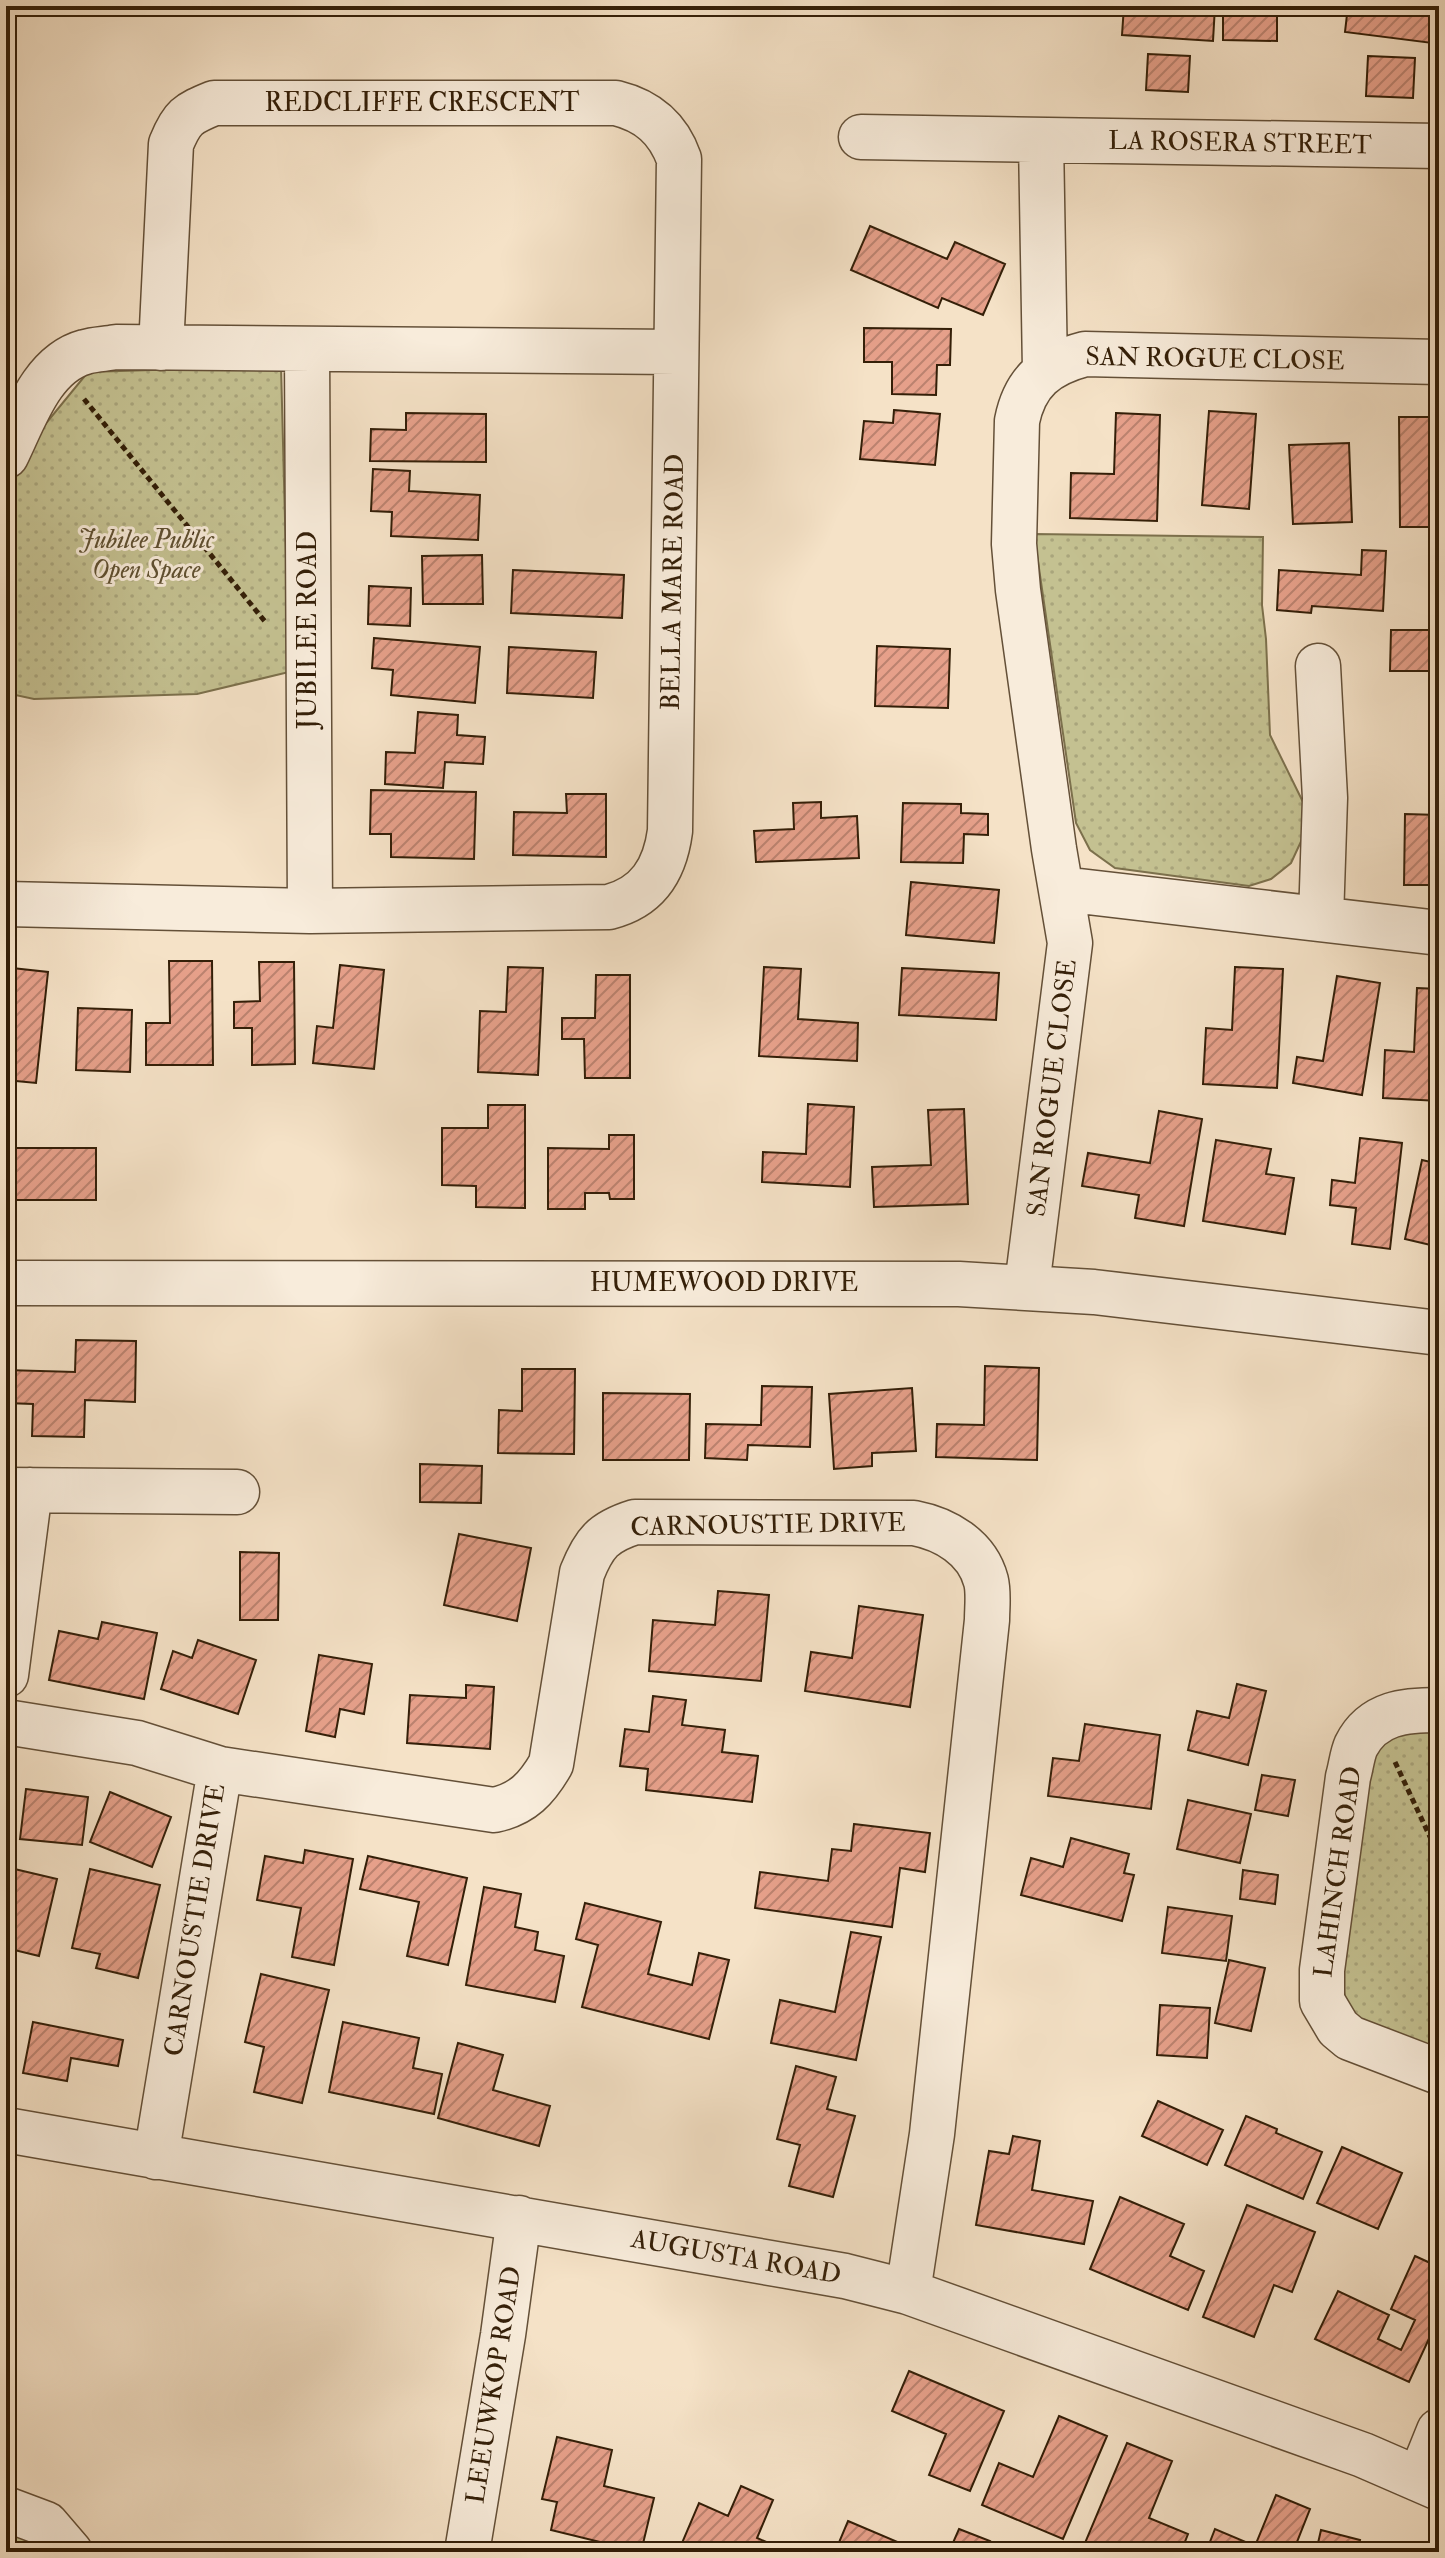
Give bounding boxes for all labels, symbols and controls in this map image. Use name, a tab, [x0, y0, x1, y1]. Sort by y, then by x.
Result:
street label: REDCLIFFE CRESCENT	[264, 87, 580, 119]
street label: LA ROSERA STREET	[1108, 125, 1372, 161]
street label: SAN ROGUE CLOSE	[1085, 341, 1345, 377]
street label: BELLA MARE ROAD	[655, 453, 691, 711]
park label: Jubilee Public Open Space	[78, 524, 215, 586]
street label: JUBILEE ROAD	[292, 531, 324, 730]
street label: SAN ROGUE CLOSE	[1020, 957, 1084, 1219]
street label: HUMEWOOD DRIVE	[590, 1267, 858, 1299]
street label: CARNOUSTIE DRIVE	[630, 1507, 906, 1543]
street label: LAHINCH ROAD	[1307, 1764, 1369, 1980]
street label: CARNOUSTIE DRIVE	[158, 1782, 232, 2058]
street label: AUGUSTA ROAD	[628, 2223, 843, 2291]
street label: LEEUWKOP ROAD	[459, 2264, 529, 2506]

